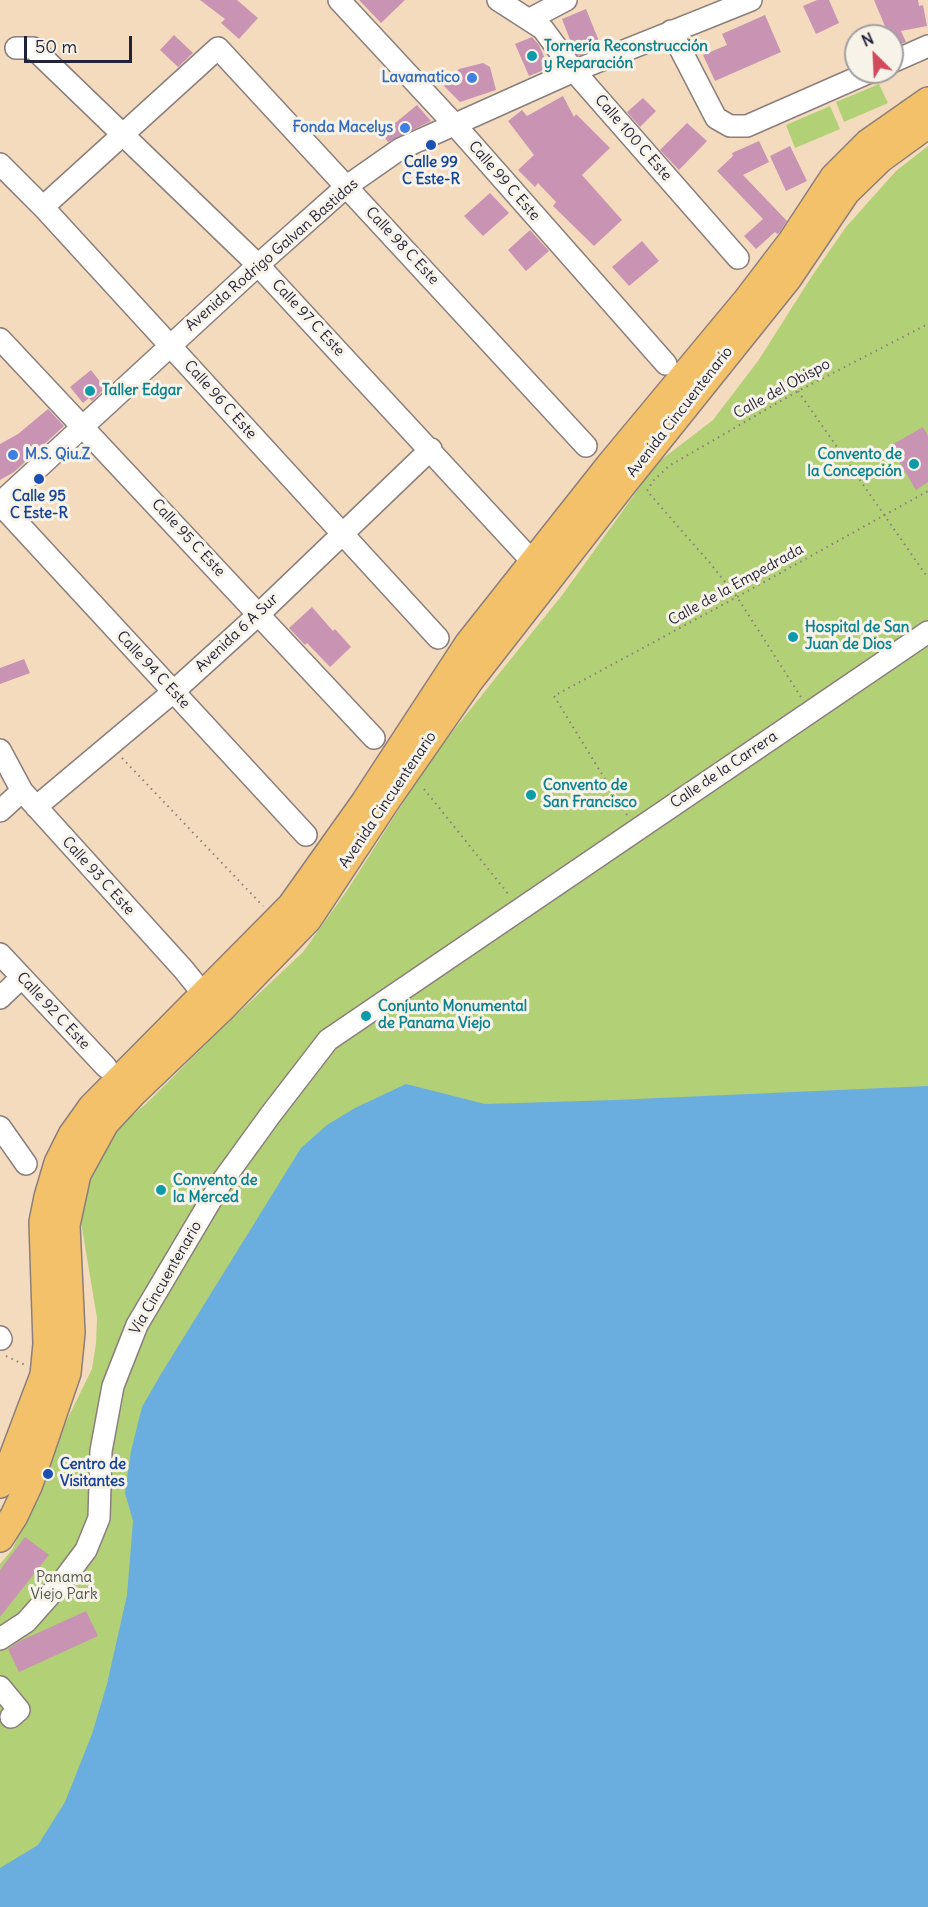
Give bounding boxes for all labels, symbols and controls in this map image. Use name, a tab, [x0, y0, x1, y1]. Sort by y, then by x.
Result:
scale bar	[27, 24, 135, 62]
north arrow	[844, 24, 904, 84]
text: N	[858, 28, 877, 51]
text: 50 m	[35, 35, 77, 58]
place label: Tornería Reconstrucción y Reparación	[544, 38, 708, 73]
marker: Tornería Reconstrucción y Reparación	[525, 49, 539, 63]
place label: Lavamatico	[382, 69, 460, 87]
marker: Lavamatico	[465, 71, 479, 85]
street label: Calle 100 C Este	[591, 91, 675, 185]
place label: Fonda Macelys	[292, 119, 393, 137]
marker: Fonda Macelys	[398, 121, 412, 135]
marker: Calle 99 C Este-R	[424, 138, 438, 152]
street label: Calle 99 C Este	[465, 138, 543, 224]
place label: Calle 99 C Este-R	[402, 154, 460, 189]
street label: Avenida Rodrigo Galvan Bastidas	[182, 175, 362, 335]
street label: Calle 98 C Este	[361, 203, 443, 289]
street label: Calle 97 C Este	[268, 276, 348, 360]
street label: Avenida Cincuentenario	[623, 343, 737, 481]
street label: Calle del Obispo	[731, 355, 833, 423]
street label: Calle 96 C Este	[180, 357, 260, 443]
place label: Taller Edgar	[102, 382, 182, 400]
marker: Taller Edgar	[83, 384, 97, 398]
place label: M.S. Qiu.Z	[25, 446, 90, 464]
place label: Convento de la Concepción	[808, 446, 902, 481]
marker: M.S. Qiu.Z	[6, 448, 20, 462]
marker: Convento de la Concepción	[907, 457, 921, 471]
marker: Calle 95 C Este-R	[32, 472, 46, 486]
place label: Calle 95 C Este-R	[10, 488, 68, 523]
street label: Calle 95 C Este	[147, 495, 229, 581]
street label: Calle de la Empedrada	[665, 540, 807, 630]
street label: Avenida 6 A Sur	[192, 590, 282, 676]
place label: Hospital de San Juan de Dios	[805, 619, 909, 654]
street label: Calle 94 C Este	[112, 627, 194, 713]
marker: Hospital de San Juan de Dios	[786, 630, 800, 644]
street label: Avenida Cincuentenario	[336, 728, 440, 872]
street label: Calle de la Carrera	[667, 728, 781, 812]
place label: Convento de San Francisco	[543, 777, 637, 812]
marker: Convento de San Francisco	[524, 788, 538, 802]
street label: Calle 93 C Este	[58, 833, 138, 919]
street label: Calle 92 C Este	[13, 969, 93, 1053]
place label: Conjunto Monumental de Panama Viejo	[378, 998, 527, 1033]
marker: Conjunto Monumental de Panama Viejo	[359, 1009, 373, 1023]
place label: Convento de la Merced	[173, 1172, 258, 1207]
marker: Convento de la Merced	[154, 1183, 168, 1197]
street label: Vía Cincuentenario	[126, 1218, 206, 1338]
place label: Centro de Visitantes	[60, 1456, 126, 1491]
marker: Centro de Visitantes	[41, 1467, 55, 1481]
park label: Panama Viejo Park	[30, 1569, 98, 1604]

